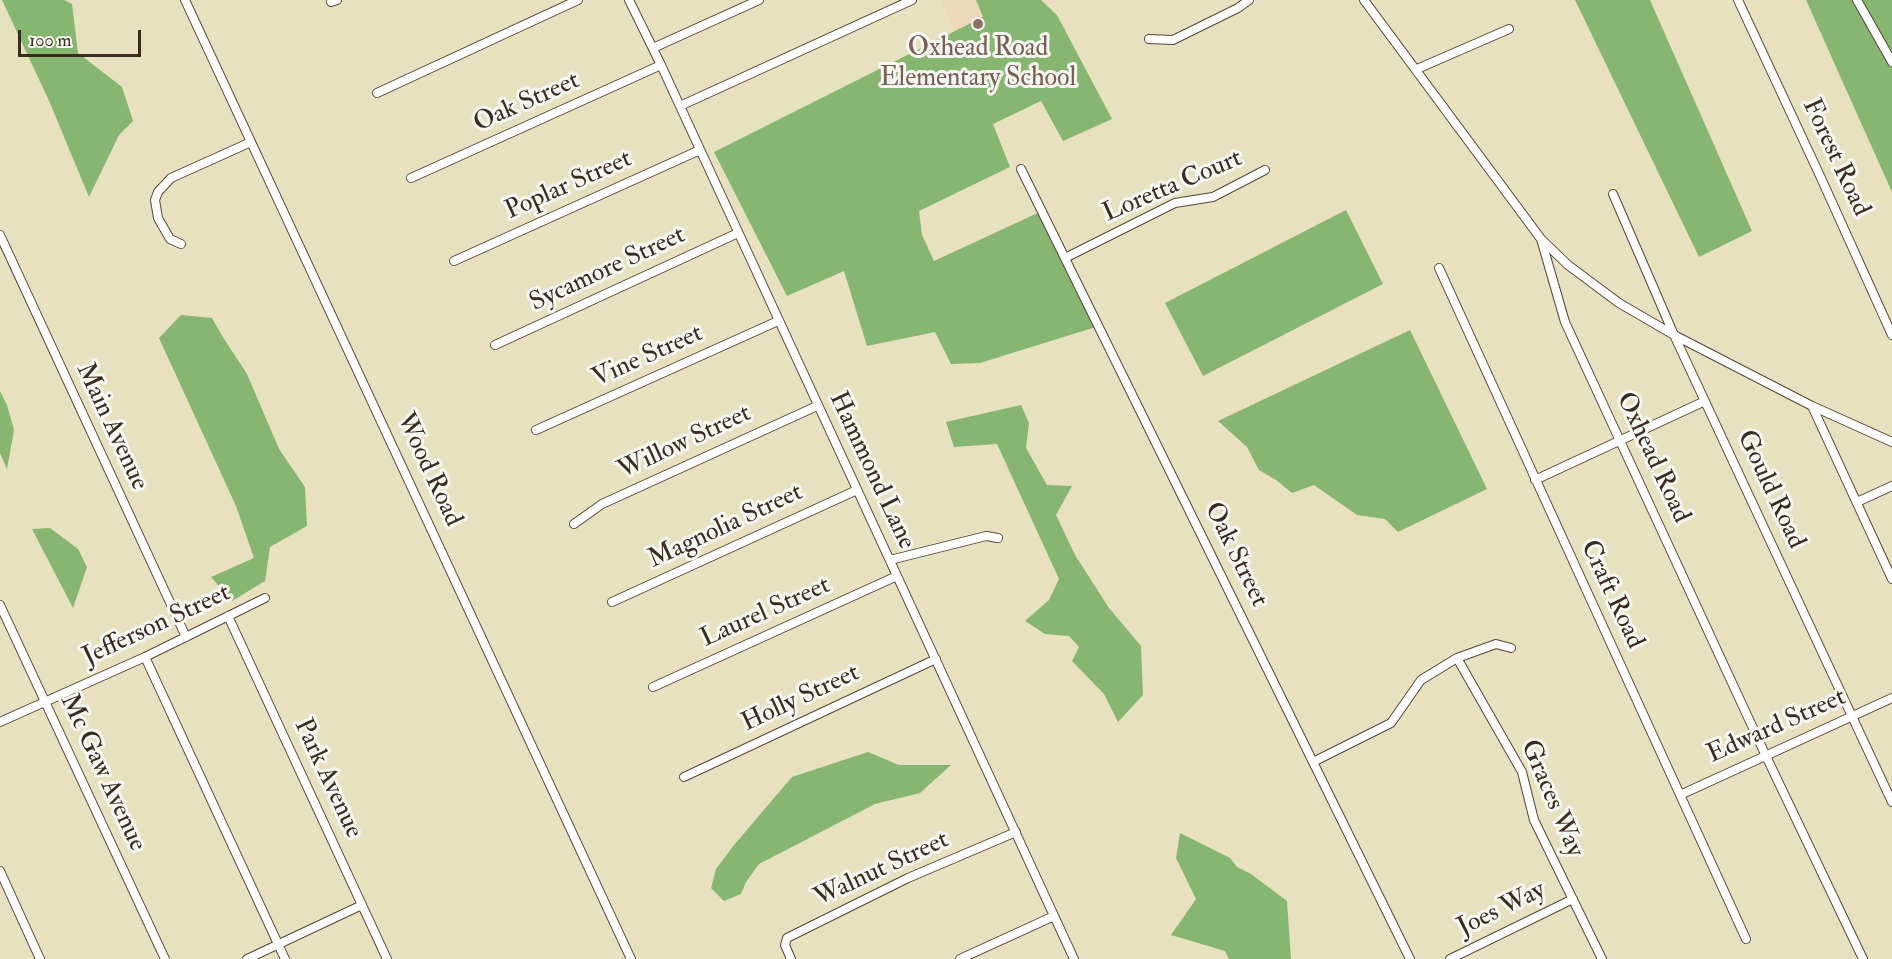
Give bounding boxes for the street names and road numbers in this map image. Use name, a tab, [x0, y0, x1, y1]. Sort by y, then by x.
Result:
street label: Oak Street	[469, 66, 585, 140]
street label: Forest Road	[1794, 94, 1876, 222]
street label: Poplar Street	[501, 144, 637, 228]
street label: Loretta Court	[1099, 144, 1247, 230]
street label: Sycamore Street	[525, 220, 691, 320]
street label: Vine Street	[588, 319, 708, 395]
street label: Main Avenue	[68, 358, 154, 496]
street label: Hammond Lane	[821, 387, 921, 555]
street label: Oxhead Road	[1608, 388, 1696, 528]
street label: Willow Street	[614, 399, 756, 487]
street label: Wood Road	[388, 408, 468, 532]
street label: Gould Road	[1729, 426, 1811, 554]
street label: Magnolia Street	[644, 478, 808, 576]
street label: Oak Street	[1196, 498, 1274, 612]
street label: Craft Road	[1572, 536, 1650, 654]
street label: Laurel Street	[696, 571, 836, 655]
street label: Jefferson Street	[78, 578, 236, 674]
street label: Holly Street	[737, 658, 865, 740]
street label: Edward Street	[1703, 683, 1851, 771]
street label: Mc Gaw Avenue	[52, 690, 152, 856]
street label: Park Avenue	[286, 714, 368, 844]
street label: Graces Way	[1512, 736, 1590, 862]
street label: Walnut Street	[810, 825, 954, 915]
street label: Joes Way	[1453, 875, 1551, 945]

